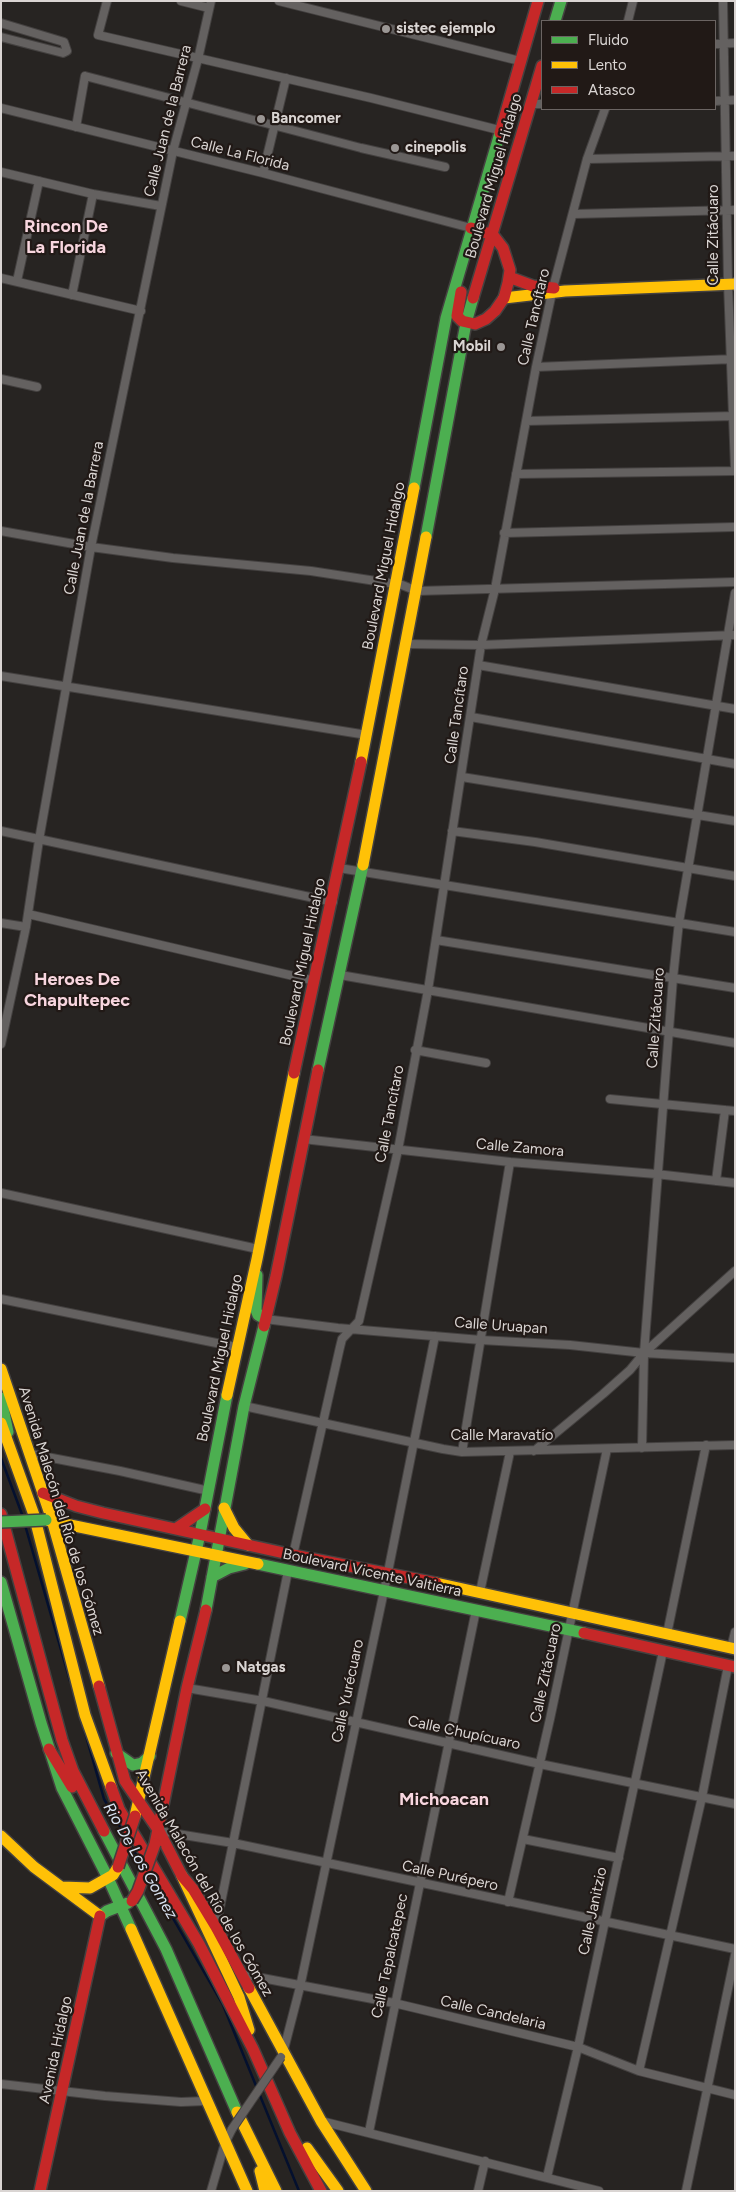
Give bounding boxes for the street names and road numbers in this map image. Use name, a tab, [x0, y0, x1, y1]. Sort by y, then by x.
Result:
street label: Calle Juan de la Barrera	[140, 43, 196, 199]
street label: Boulevard Miguel Hidalgo	[462, 91, 526, 261]
street label: Calle La Florida	[189, 133, 291, 175]
street label: Calle Zitácuaro	[705, 184, 723, 286]
street label: Calle Tancítaro	[514, 267, 554, 367]
street label: Calle Juan de la Barrera	[60, 440, 108, 596]
street label: Boulevard Miguel Hidalgo	[359, 480, 409, 652]
street label: Calle Tancítaro	[441, 665, 473, 765]
street label: Boulevard Miguel Hidalgo	[276, 877, 330, 1047]
street label: Calle Zitácuaro	[643, 967, 669, 1069]
street label: Calle Tancítaro	[372, 1064, 408, 1164]
street label: Calle Zamora	[475, 1135, 565, 1161]
street label: Boulevard Miguel Hidalgo	[193, 1273, 247, 1443]
street label: Calle Uruapan	[454, 1314, 548, 1338]
street label: Avenida Malecón del Río de los Gómez	[14, 1384, 108, 1638]
street label: Calle Maravatío	[450, 1427, 554, 1445]
street label: Boulevard Vicente Valtierra	[281, 1545, 463, 1601]
street label: Calle Zitácuaro	[527, 1622, 565, 1724]
street label: Calle Yurécuaro	[328, 1638, 368, 1744]
street label: Calle Chupícuaro	[406, 1712, 522, 1754]
street label: Avenida Malecón del Río de los Gómez	[131, 1766, 277, 2000]
street label: Calle Purépero	[400, 1857, 500, 1895]
street label: Calle Janitzio	[575, 1865, 611, 1957]
street label: Calle Tepalcatepec	[368, 1892, 412, 2020]
street label: Calle Candelaria	[438, 1992, 548, 2034]
street label: Avenida Hidalgo	[36, 1994, 76, 2106]

